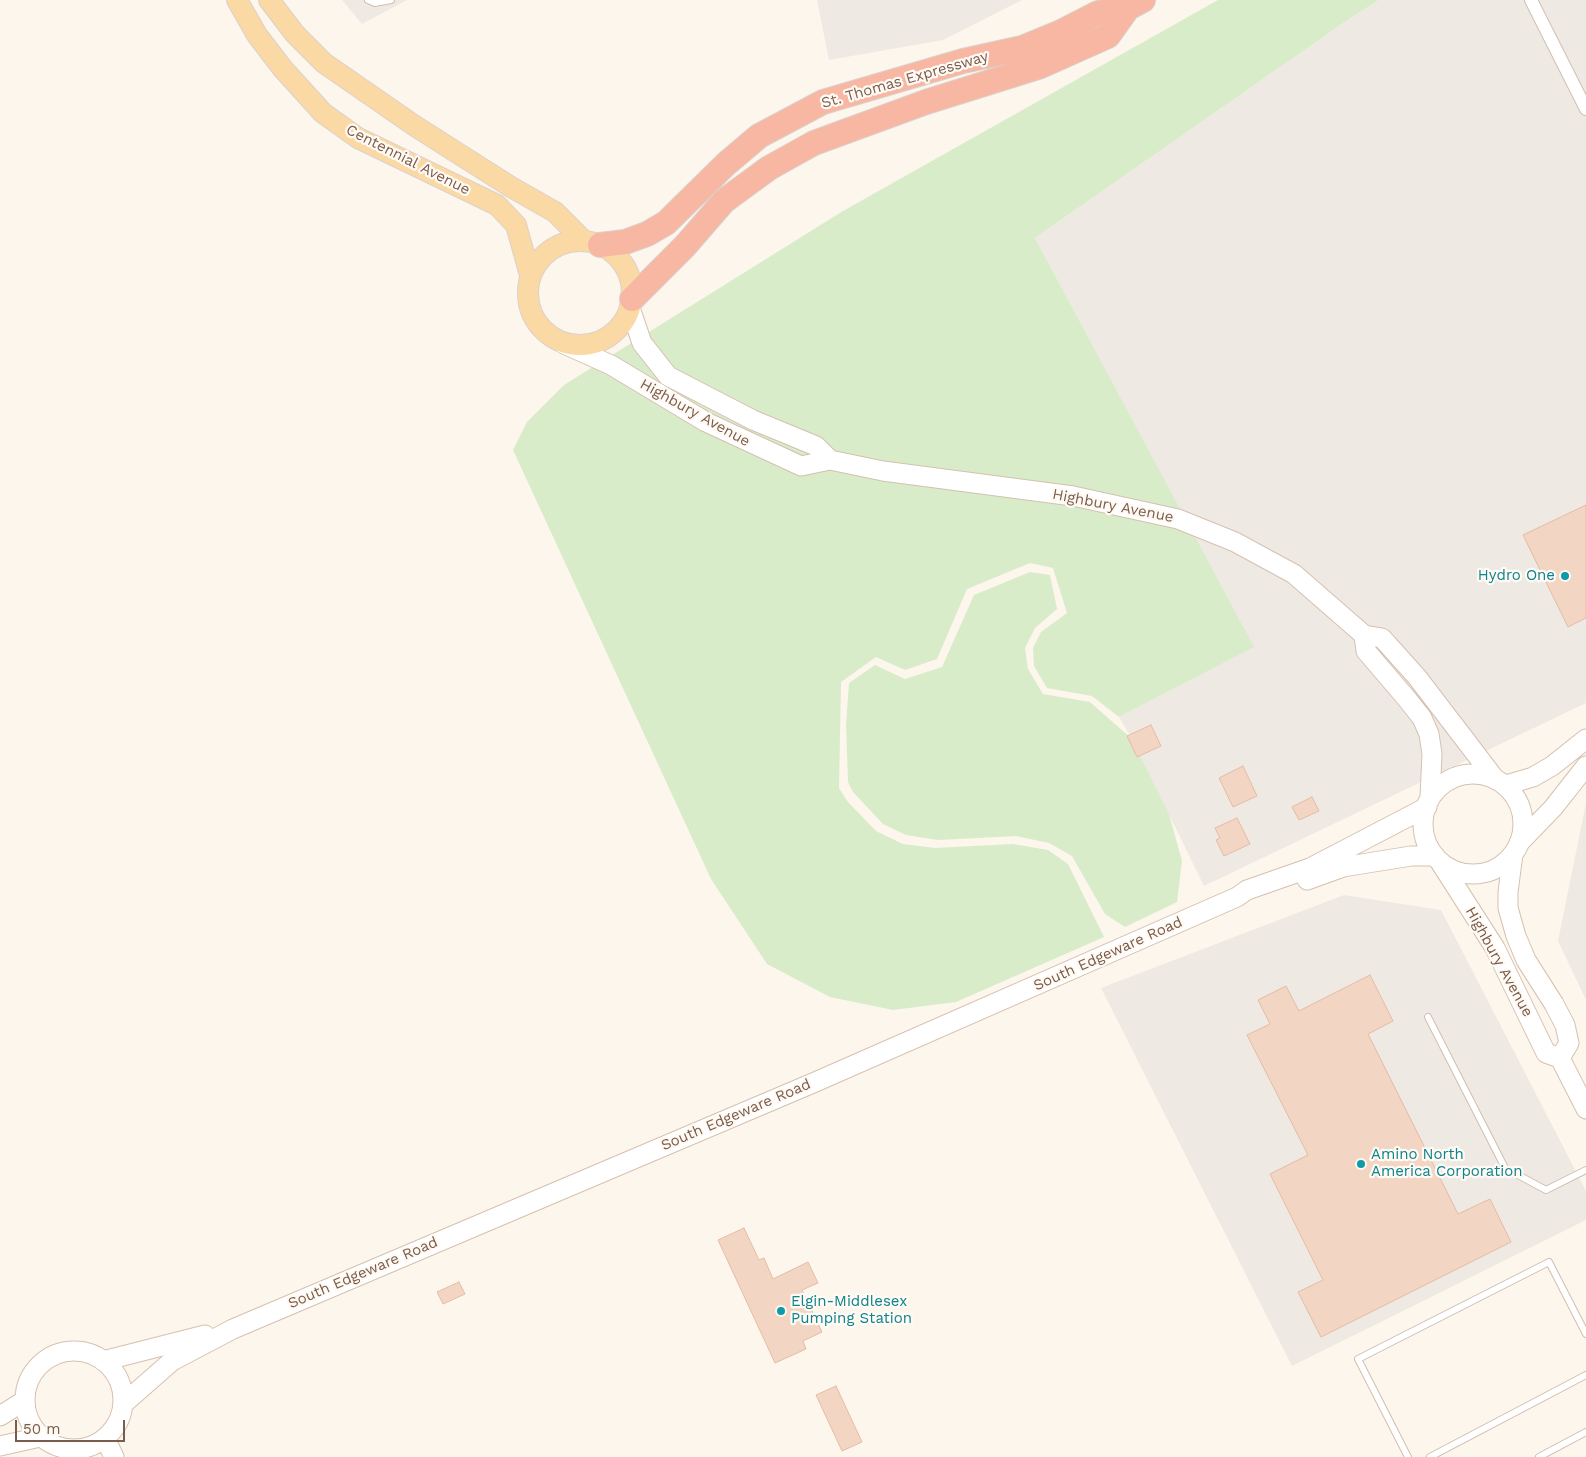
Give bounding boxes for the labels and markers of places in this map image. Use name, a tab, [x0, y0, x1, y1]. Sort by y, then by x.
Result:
place label: Hydro One	[1478, 567, 1555, 585]
marker: Hydro One	[1559, 570, 1571, 582]
place label: Amino North America Corporation	[1371, 1146, 1522, 1181]
marker: Amino North America Corporation	[1355, 1158, 1367, 1170]
place label: Elgin-Middlesex Pumping Station	[791, 1293, 912, 1328]
marker: Elgin-Middlesex Pumping Station	[775, 1305, 787, 1317]

